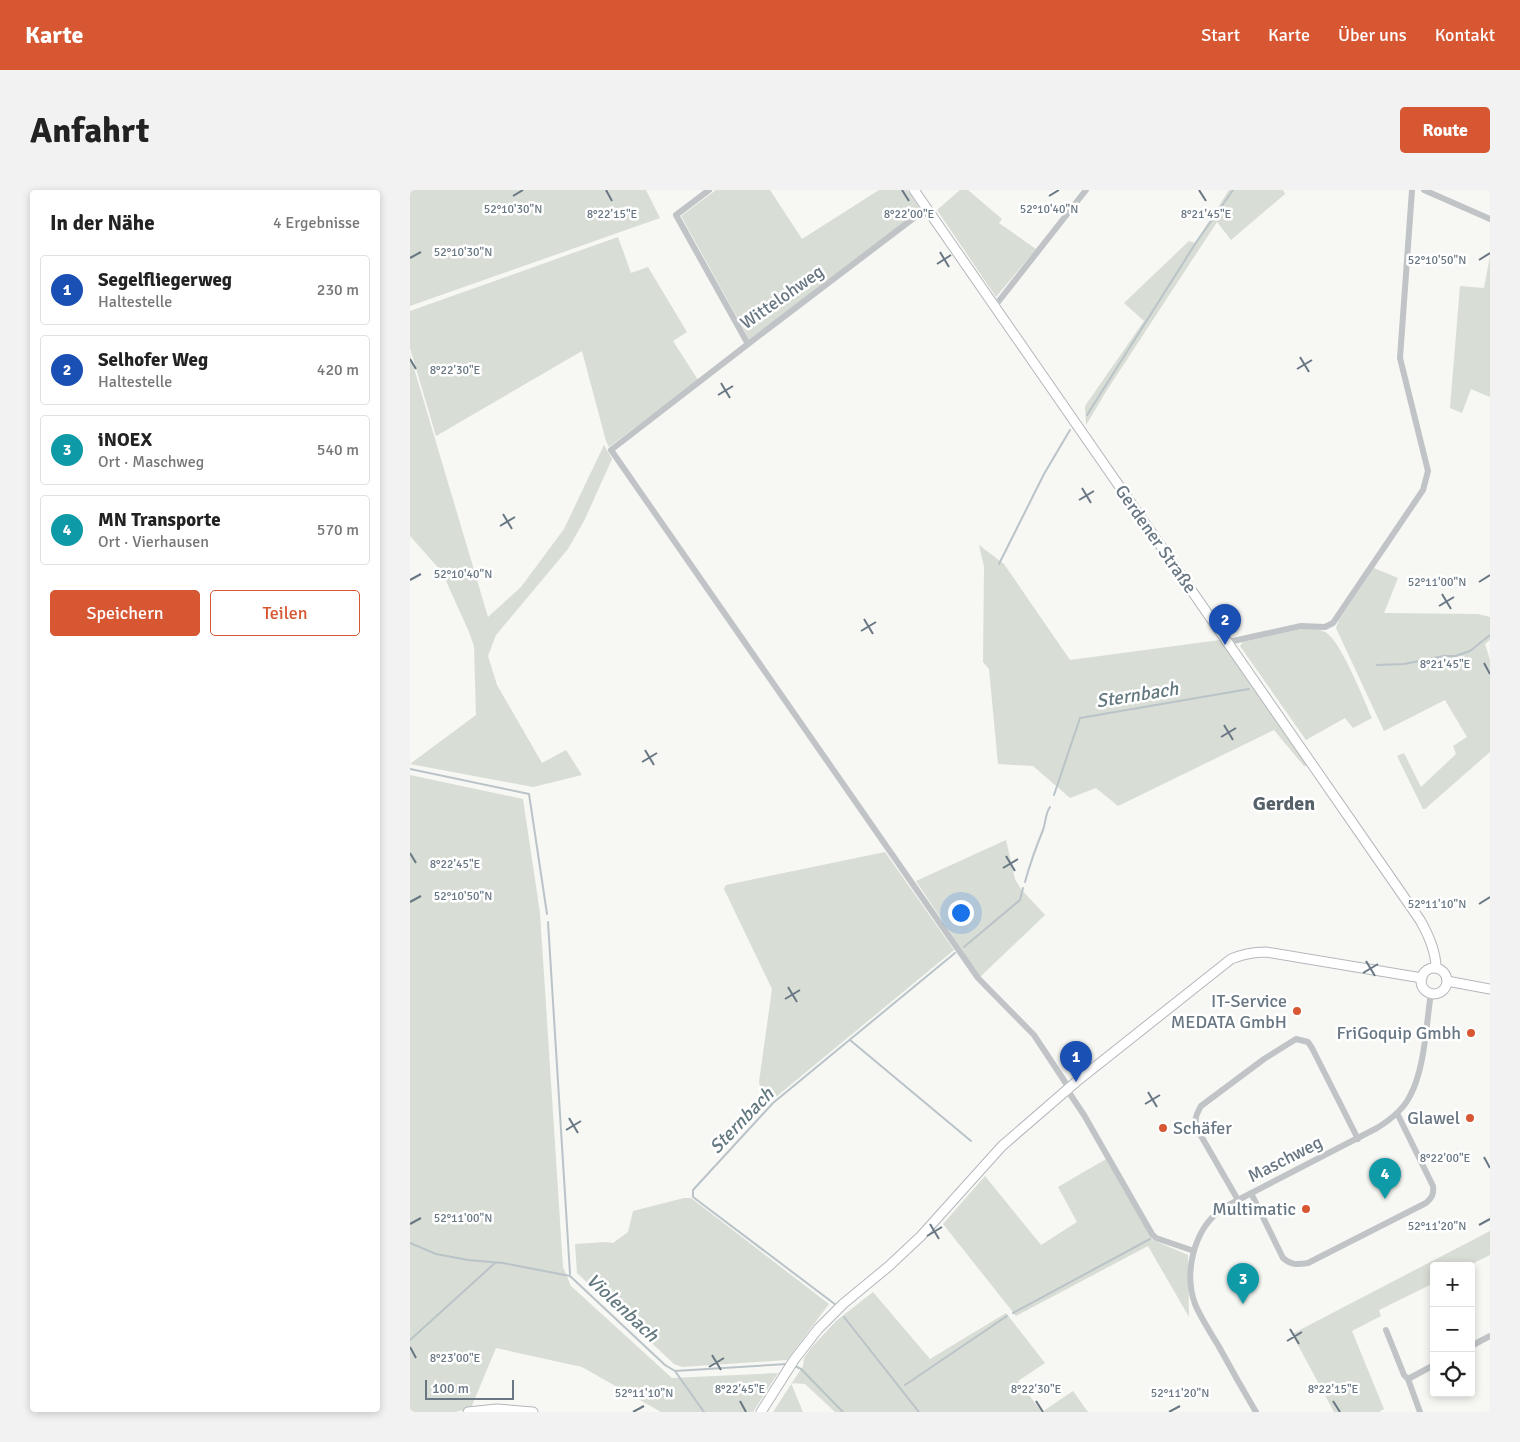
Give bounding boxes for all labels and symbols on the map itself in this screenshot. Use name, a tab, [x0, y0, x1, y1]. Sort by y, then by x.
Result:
text: 52°10'30"N	[484, 202, 542, 217]
text: 52°10'40"N	[1020, 202, 1078, 217]
text: 8°22'15"E	[587, 207, 638, 222]
text: 8°22'00"E	[884, 207, 935, 222]
text: 8°21'45"E	[1181, 207, 1232, 222]
text: 52°10'30"N	[434, 245, 492, 260]
text: 52°10'50"N	[1408, 253, 1466, 268]
street label: Wittelohweg	[736, 260, 828, 334]
text: 8°22'30"E	[430, 363, 481, 378]
street label: Gerdener Straße	[1111, 481, 1201, 597]
text: 52°10'40"N	[434, 567, 492, 582]
text: 52°11'00"N	[1408, 575, 1466, 590]
pin: 2	[1209, 604, 1241, 645]
text: 8°21'45"E	[1420, 657, 1471, 672]
water label: Sternbach	[1094, 677, 1181, 713]
district label: Gerden	[1253, 791, 1315, 816]
text: 8°22'45"E	[430, 857, 481, 872]
text: 52°10'50"N	[434, 889, 492, 904]
text: 52°11'10"N	[1408, 897, 1466, 912]
your location	[948, 900, 974, 926]
place label: IT-Service MEDATA GmbH	[1171, 990, 1287, 1033]
marker: IT-Service MEDATA GmbH	[1291, 1005, 1303, 1017]
place label: FriGoquip Gmbh	[1336, 1022, 1461, 1044]
marker: FriGoquip Gmbh	[1465, 1027, 1477, 1039]
pin: 1	[1060, 1041, 1092, 1082]
water label: Sternbach	[704, 1082, 780, 1159]
place label: Glawel	[1407, 1107, 1460, 1129]
marker: Glawel	[1464, 1112, 1476, 1124]
place label: Schäfer	[1173, 1117, 1232, 1139]
marker: Schäfer	[1157, 1122, 1169, 1134]
street label: Maschweg	[1244, 1131, 1326, 1187]
text: 8°22'00"E	[1420, 1151, 1471, 1166]
pin: 4	[1369, 1158, 1401, 1199]
place label: Multimatic	[1212, 1198, 1296, 1220]
marker: Multimatic	[1300, 1203, 1312, 1215]
text: 52°11'00"N	[434, 1211, 492, 1226]
text: 52°11'20"N	[1408, 1219, 1466, 1234]
pin: 3	[1227, 1263, 1259, 1304]
water label: Violenbach	[581, 1268, 664, 1348]
text: 8°23'00"E	[430, 1351, 481, 1366]
scale bar	[425, 1377, 514, 1400]
text: 8°22'45"E	[715, 1382, 766, 1397]
text: 8°22'30"E	[1011, 1382, 1062, 1397]
text: 8°22'15"E	[1308, 1382, 1359, 1397]
text: 52°11'10"N	[615, 1386, 673, 1401]
text: 52°11'20"N	[1151, 1386, 1209, 1401]

